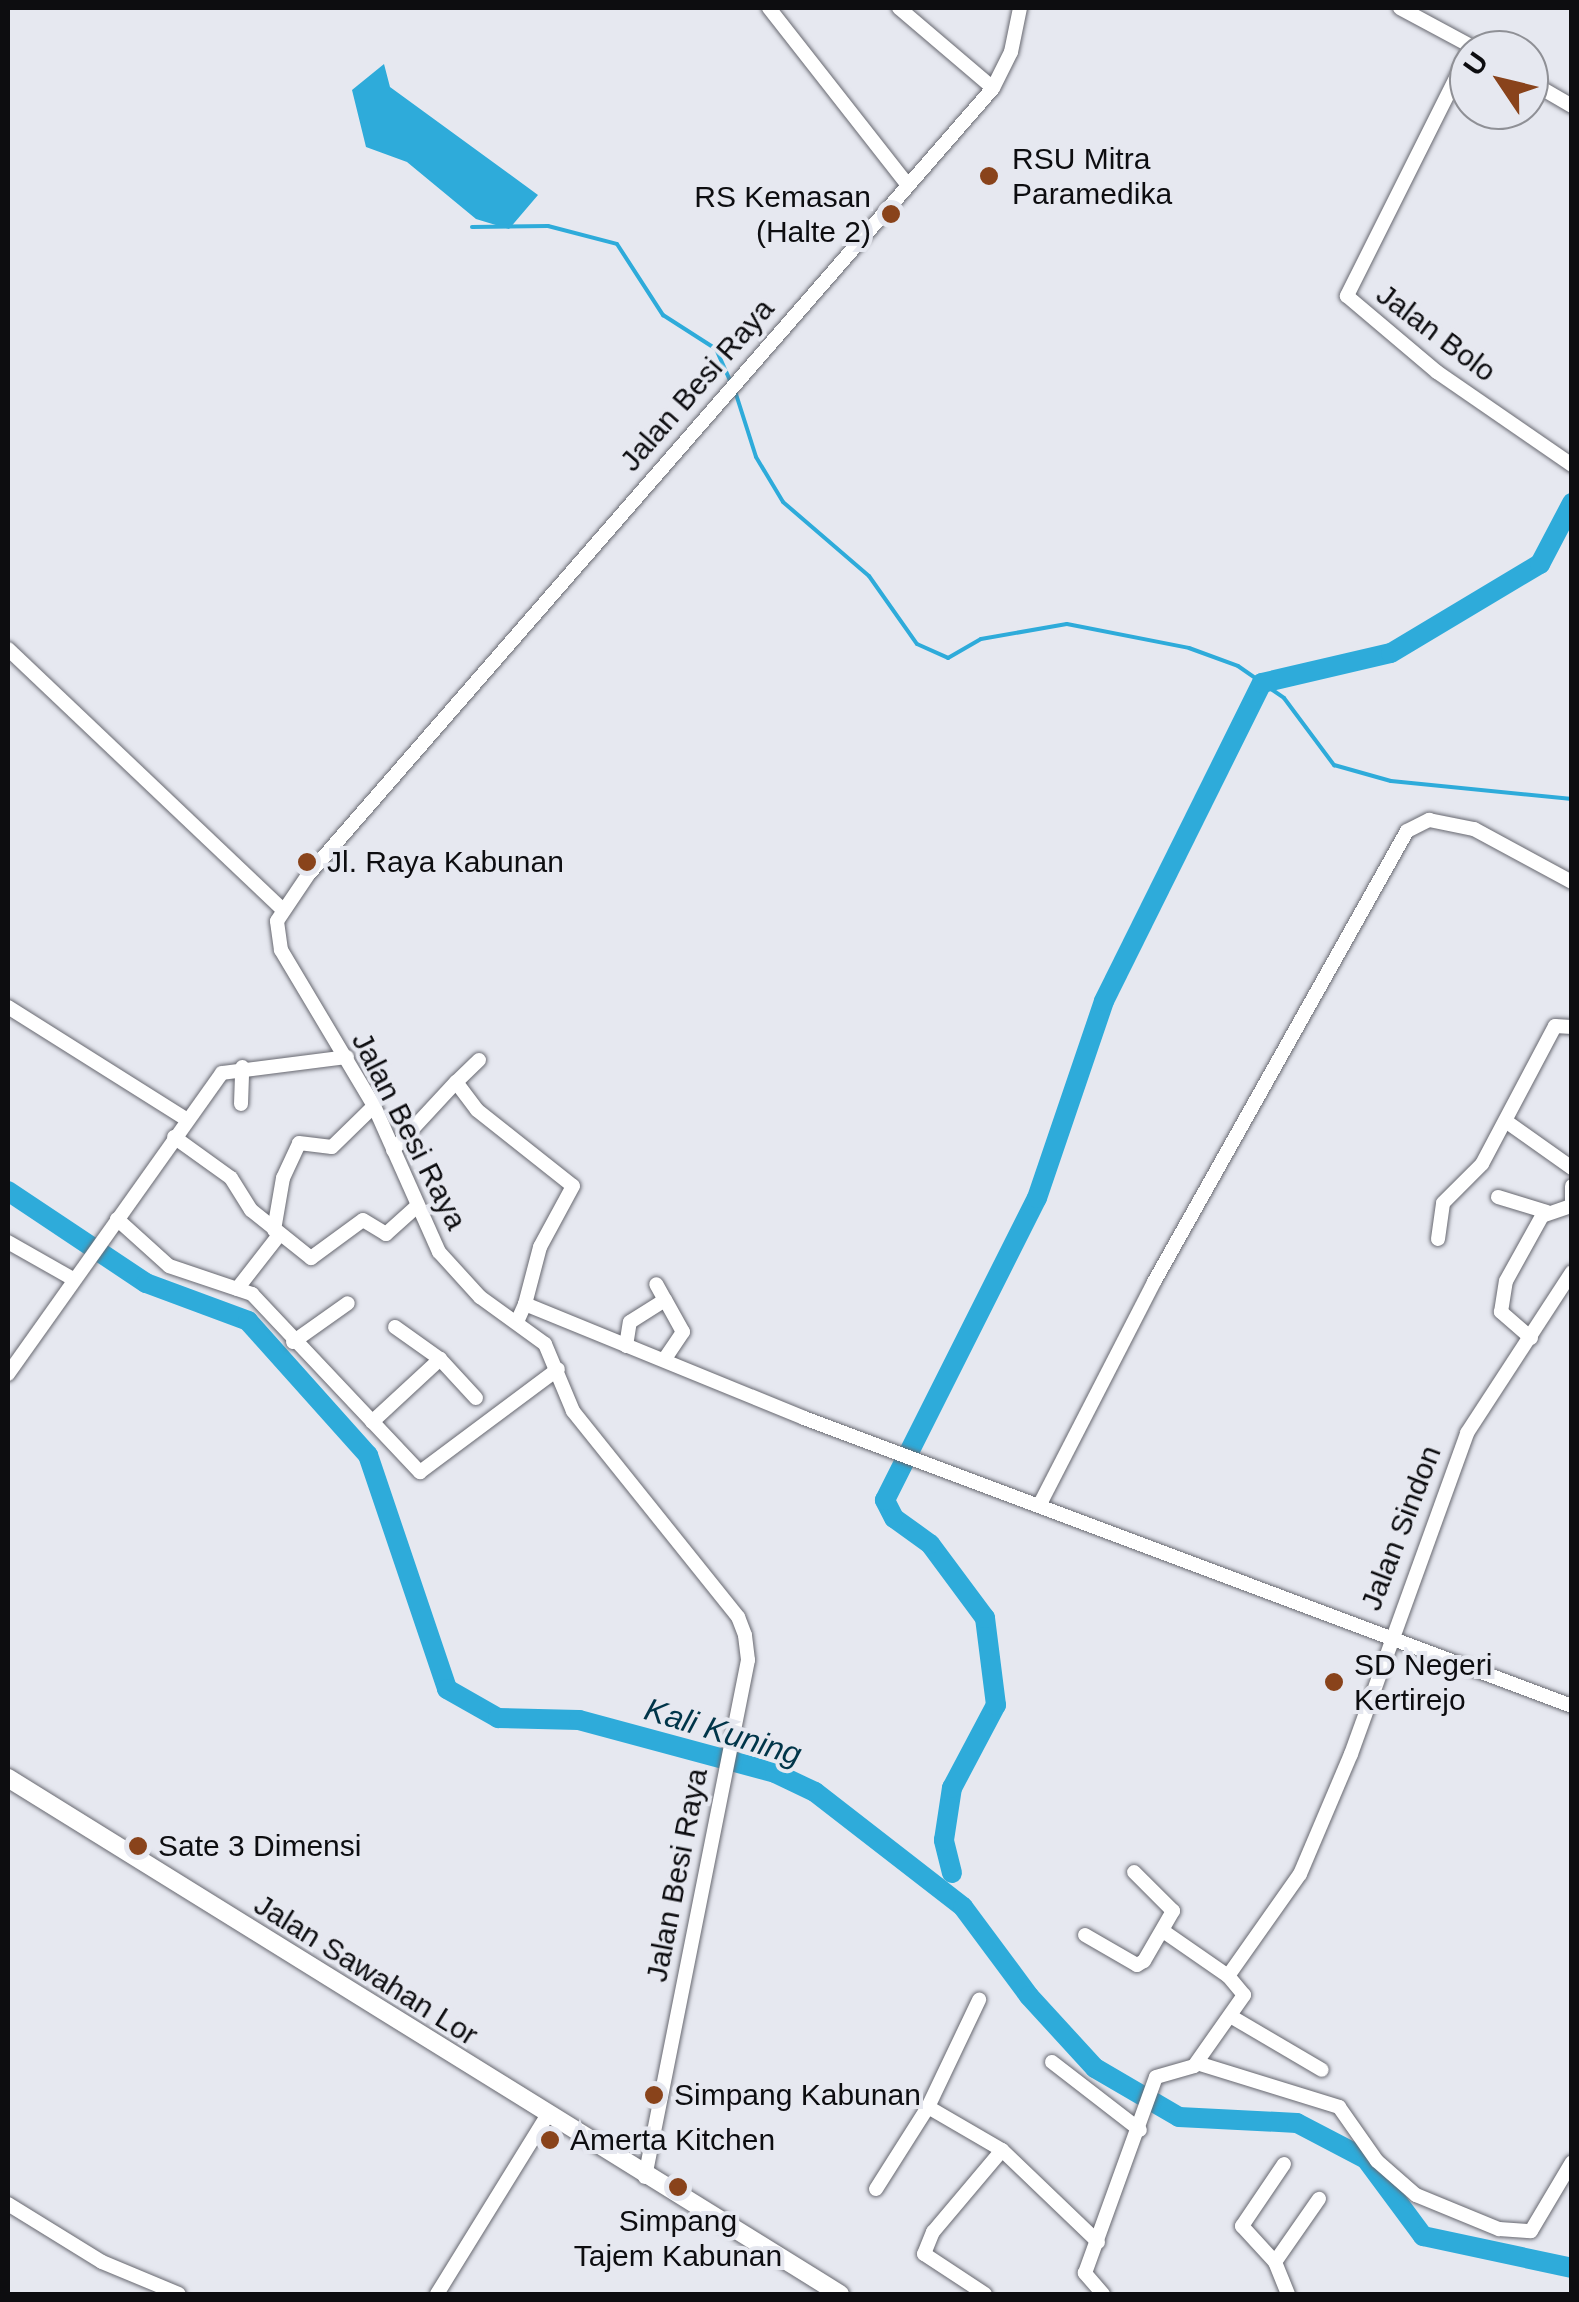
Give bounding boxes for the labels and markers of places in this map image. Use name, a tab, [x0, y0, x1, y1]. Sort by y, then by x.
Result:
place label: RSU Mitra Paramedika	[1012, 141, 1172, 212]
marker: RSU Mitra Paramedika	[976, 163, 1002, 189]
place label: RS Kemasan (Halte 2)	[694, 179, 871, 250]
marker: RS Kemasan (Halte 2)	[880, 203, 902, 225]
place label: Jl. Raya Kabunan	[327, 844, 564, 880]
marker: Jl. Raya Kabunan	[296, 851, 318, 873]
place label: SD Negeri Kertirejo	[1354, 1647, 1492, 1718]
marker: SD Negeri Kertirejo	[1323, 1671, 1345, 1693]
place label: Sate 3 Dimensi	[158, 1828, 361, 1864]
marker: Sate 3 Dimensi	[127, 1835, 149, 1857]
place label: Simpang Kabunan	[674, 2077, 921, 2113]
marker: Simpang Kabunan	[643, 2084, 665, 2106]
place label: Amerta Kitchen	[570, 2122, 775, 2158]
marker: Amerta Kitchen	[539, 2129, 561, 2151]
marker: Simpang Tajem Kabunan	[667, 2176, 689, 2198]
place label: Simpang Tajem Kabunan	[574, 2203, 782, 2274]

